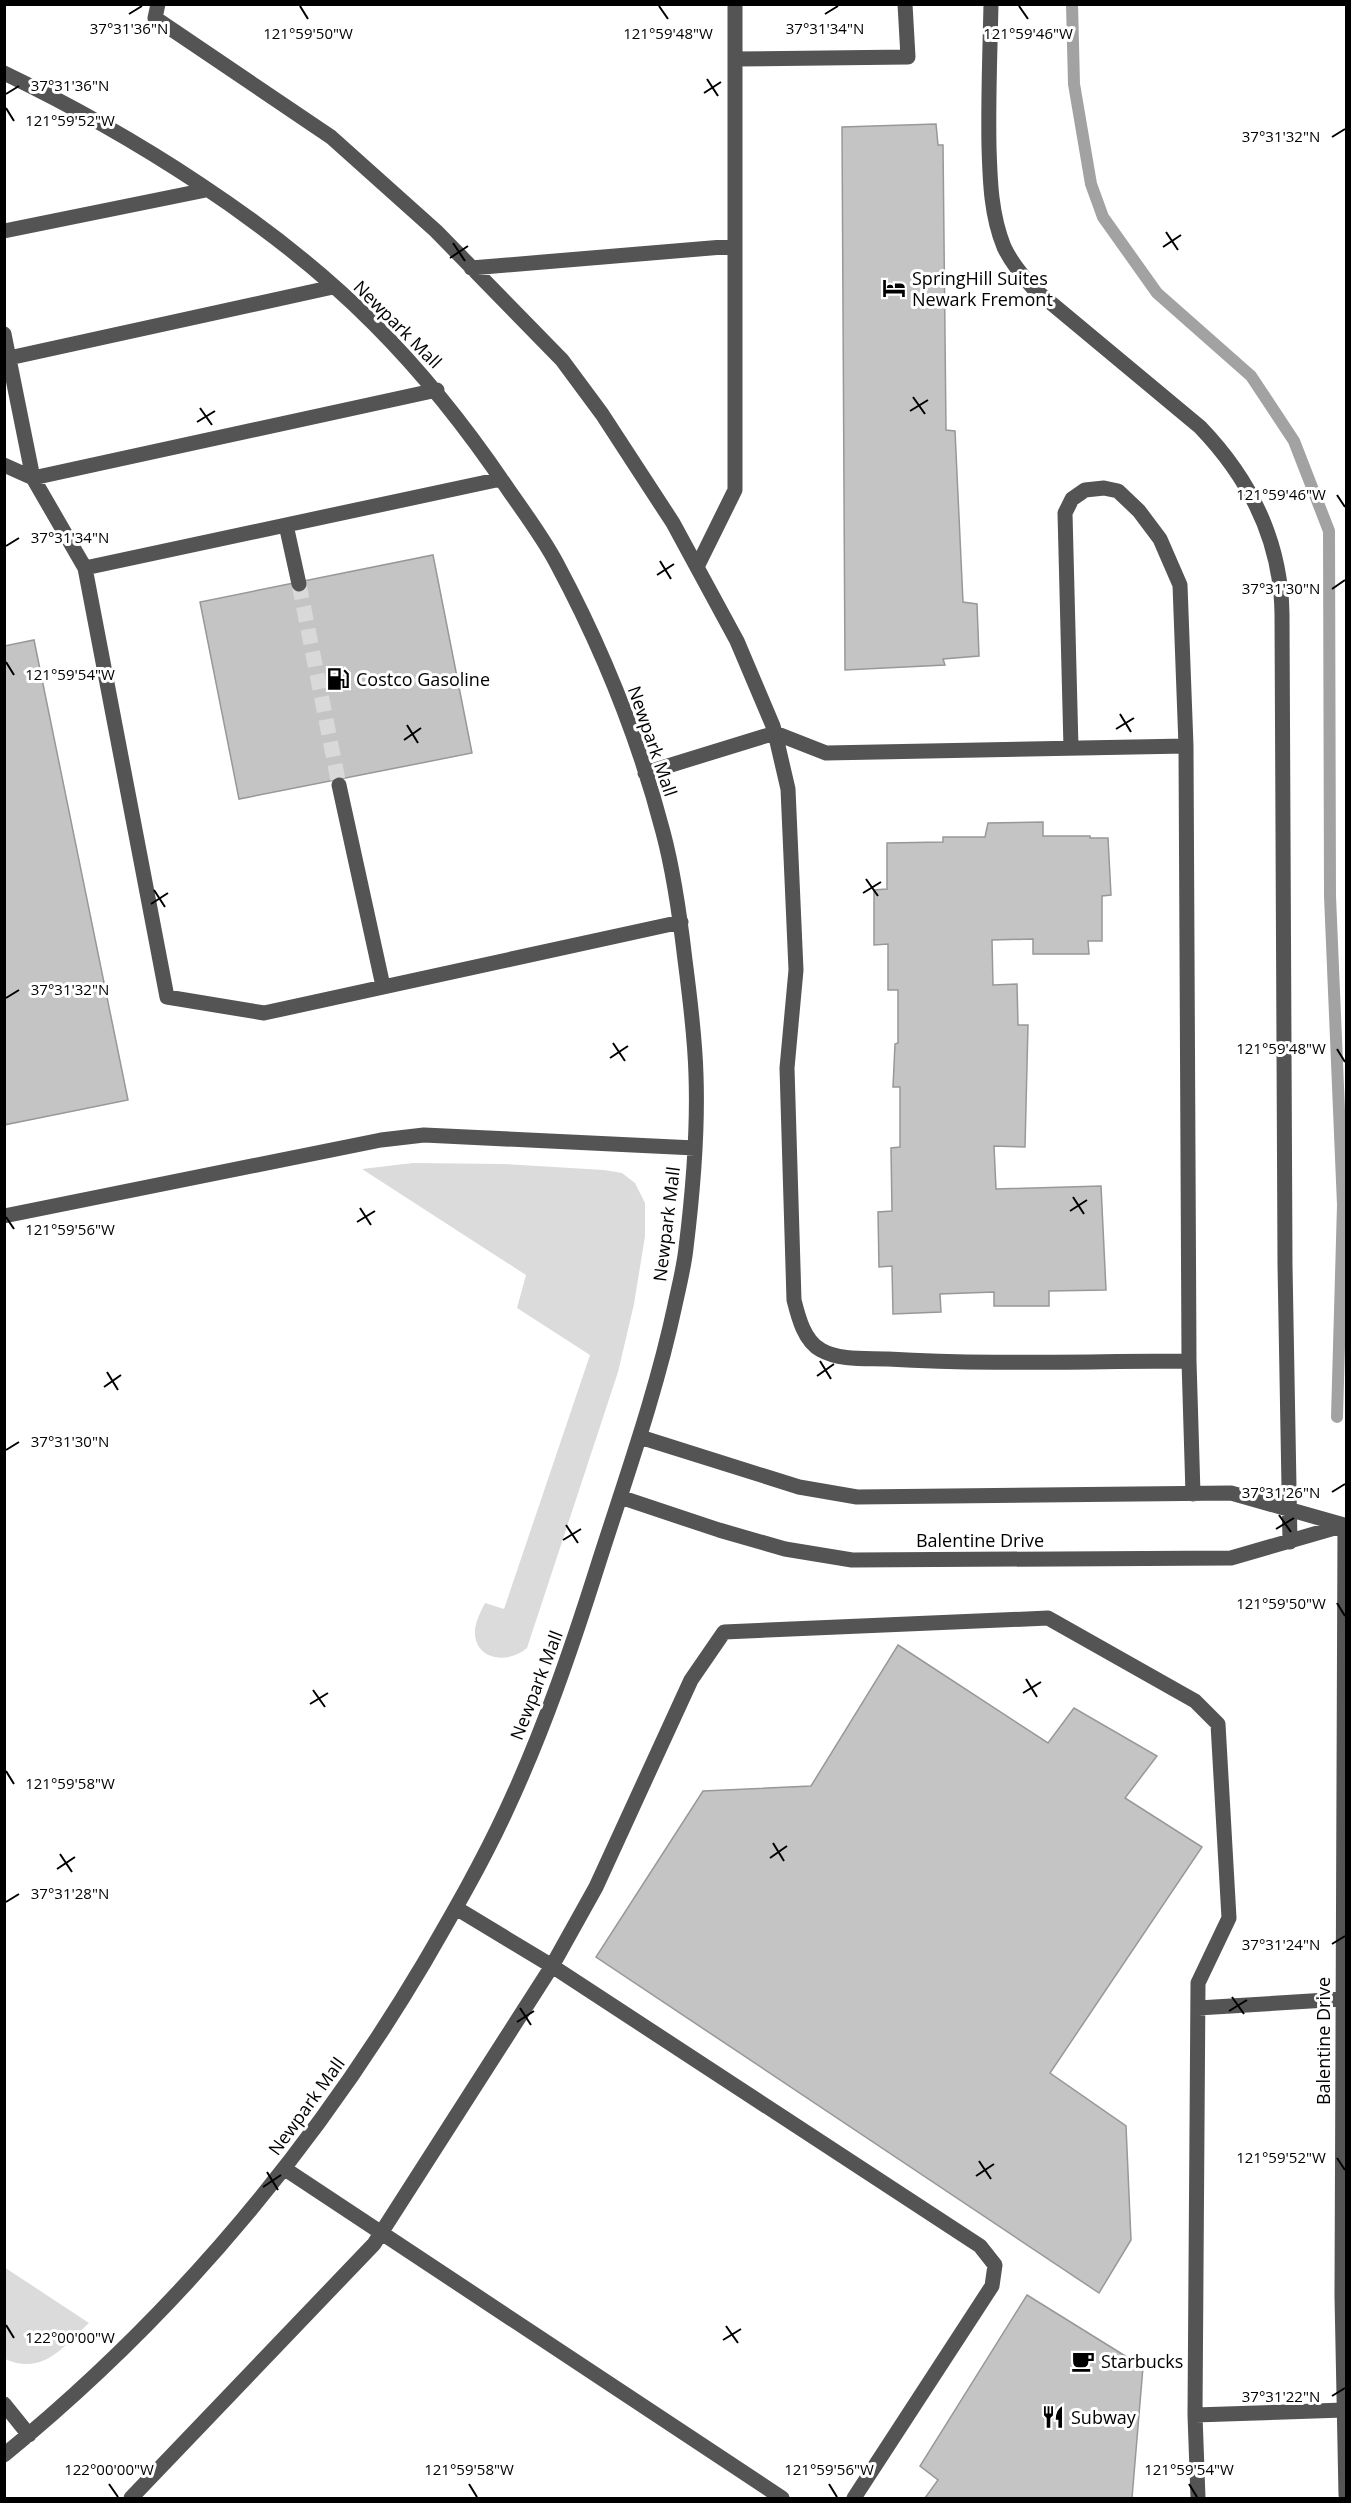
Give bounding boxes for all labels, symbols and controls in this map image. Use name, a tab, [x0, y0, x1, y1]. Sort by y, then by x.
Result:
text: 37°31'36"N	[90, 18, 168, 38]
text: 37°31'34"N	[786, 18, 864, 38]
text: 121°59'50"W	[263, 23, 353, 43]
text: 121°59'48"W	[623, 23, 713, 43]
text: 121°59'46"W	[983, 23, 1073, 43]
text: 37°31'36"N	[31, 75, 109, 95]
text: 121°59'52"W	[25, 110, 115, 130]
text: 37°31'32"N	[1242, 126, 1320, 146]
place label: SpringHill Suites Newark Fremont	[912, 266, 1053, 311]
street label: Newpark Mall	[349, 275, 447, 373]
hotel icon: SpringHill Suites Newark Fremont	[881, 275, 907, 301]
text: 121°59'46"W	[1236, 484, 1326, 504]
text: 37°31'34"N	[31, 527, 109, 547]
text: 37°31'30"N	[1242, 578, 1320, 598]
text: 121°59'54"W	[25, 664, 115, 684]
fuel station icon: Costco Gasoline	[325, 666, 351, 692]
place label: Costco Gasoline	[356, 667, 490, 691]
street label: Newpark Mall	[623, 683, 683, 799]
text: 37°31'32"N	[31, 979, 109, 999]
text: 121°59'48"W	[1236, 1038, 1326, 1058]
street label: Newpark Mall	[647, 1165, 685, 1283]
text: 121°59'56"W	[25, 1219, 115, 1239]
text: 37°31'30"N	[31, 1431, 109, 1451]
text: 37°31'26"N	[1242, 1482, 1320, 1502]
street label: Balentine Drive	[916, 1528, 1044, 1552]
text: 121°59'50"W	[1236, 1593, 1326, 1613]
street label: Newpark Mall	[504, 1627, 568, 1743]
text: 121°59'58"W	[25, 1773, 115, 1793]
text: 37°31'28"N	[31, 1883, 109, 1903]
text: 37°31'24"N	[1242, 1934, 1320, 1954]
street label: Balentine Drive	[1311, 1977, 1335, 2105]
street label: Newpark Mall	[262, 2052, 350, 2160]
text: 121°59'52"W	[1236, 2147, 1326, 2167]
text: 122°00'00"W	[25, 2327, 115, 2347]
cafe icon: Starbucks	[1070, 2348, 1096, 2374]
place label: Starbucks	[1101, 2349, 1183, 2373]
text: 37°31'22"N	[1242, 2386, 1320, 2406]
restaurant icon: Subway	[1040, 2404, 1066, 2430]
place label: Subway	[1071, 2405, 1137, 2429]
text: 122°00'00"W	[64, 2459, 154, 2479]
text: 121°59'58"W	[424, 2459, 514, 2479]
text: 121°59'56"W	[784, 2459, 874, 2479]
text: 121°59'54"W	[1144, 2459, 1234, 2479]

